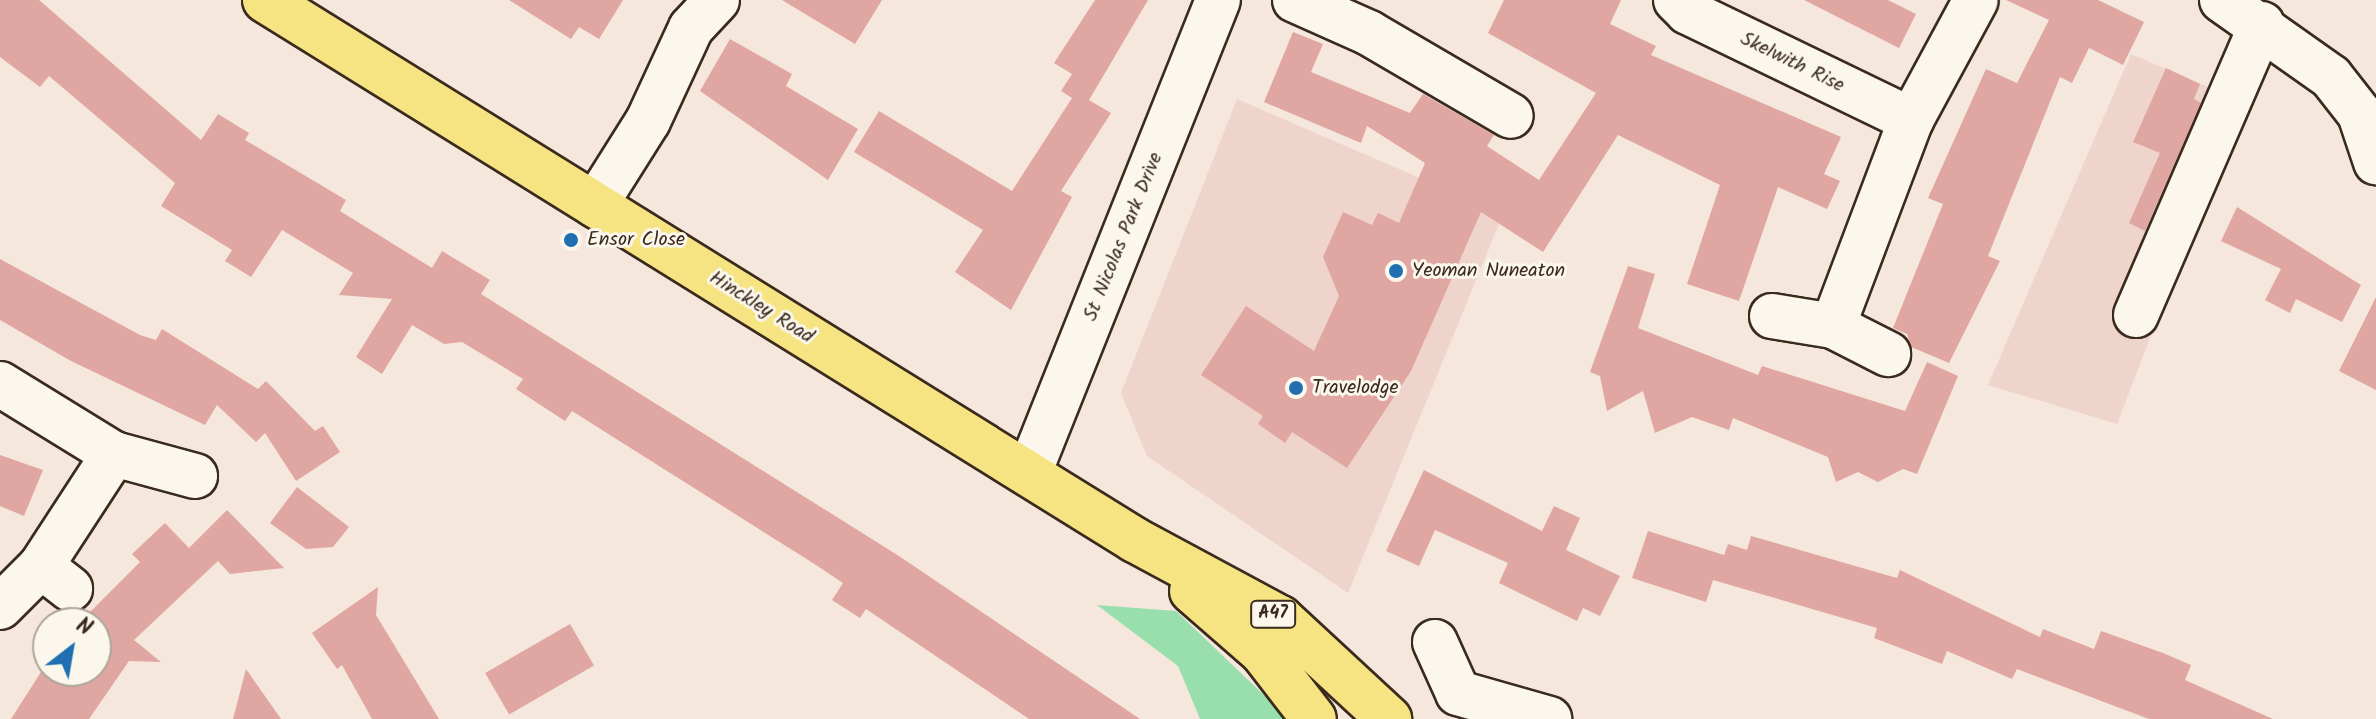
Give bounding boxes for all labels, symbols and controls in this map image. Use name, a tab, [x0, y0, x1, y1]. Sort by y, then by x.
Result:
street label: Skelwith Rise	[1736, 28, 1848, 98]
street label: St Nicolas Park Drive	[1079, 149, 1169, 325]
place label: Ensor Close	[587, 228, 685, 252]
marker: Ensor Close	[562, 231, 580, 249]
place label: Yeoman Nuneaton	[1412, 259, 1565, 283]
marker: Yeoman Nuneaton	[1387, 262, 1405, 280]
street label: Hinckley Road	[704, 266, 818, 350]
place label: Travelodge	[1312, 376, 1399, 400]
marker: Travelodge	[1287, 379, 1305, 397]
road number: A47	[1249, 600, 1297, 628]
north arrow	[32, 607, 112, 687]
text: N	[69, 609, 99, 646]

